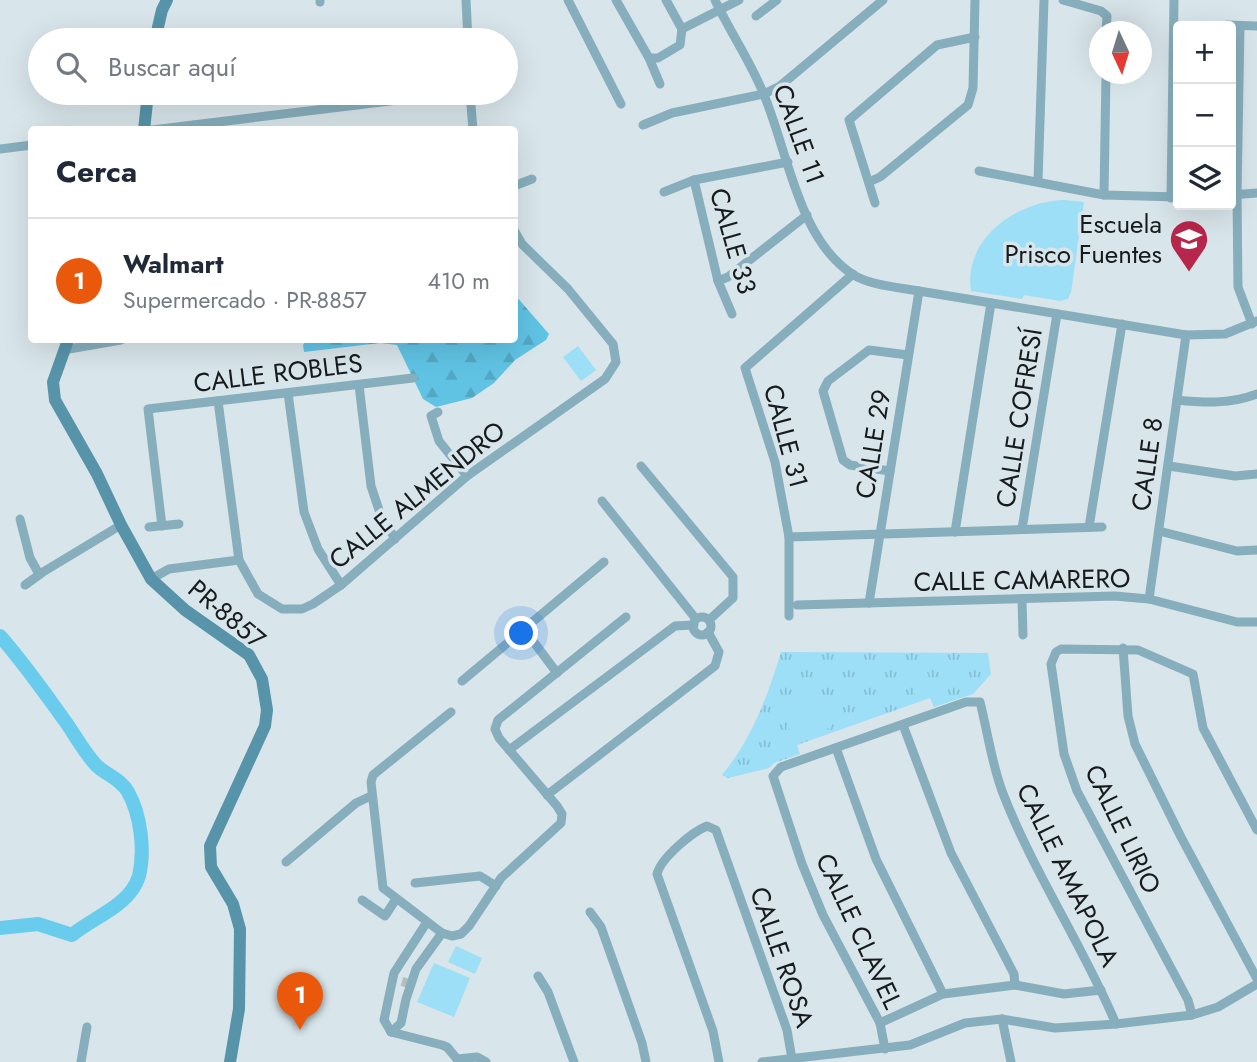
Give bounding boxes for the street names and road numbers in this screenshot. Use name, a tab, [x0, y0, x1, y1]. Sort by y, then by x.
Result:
street label: CALLE 11	[763, 79, 835, 189]
street label: CALLE 33	[700, 184, 766, 298]
street label: CALLE COFRESÍ	[986, 325, 1052, 510]
street label: CALLE ROBLES	[191, 344, 365, 402]
street label: CALLE 31	[754, 380, 818, 492]
street label: CALLE 29	[846, 387, 900, 501]
street label: CALLE ALMENDRO	[321, 412, 513, 578]
street label: CALLE 8	[1122, 415, 1172, 513]
street label: CALLE CAMARERO	[913, 559, 1131, 601]
street label: PR-8857	[180, 570, 274, 658]
street label: CALLE LIRIO	[1075, 758, 1171, 900]
street label: CALLE AMAPOLA	[1007, 777, 1129, 974]
street label: CALLE CLAVEL	[806, 847, 912, 1015]
street label: CALLE ROSA	[740, 882, 824, 1033]

